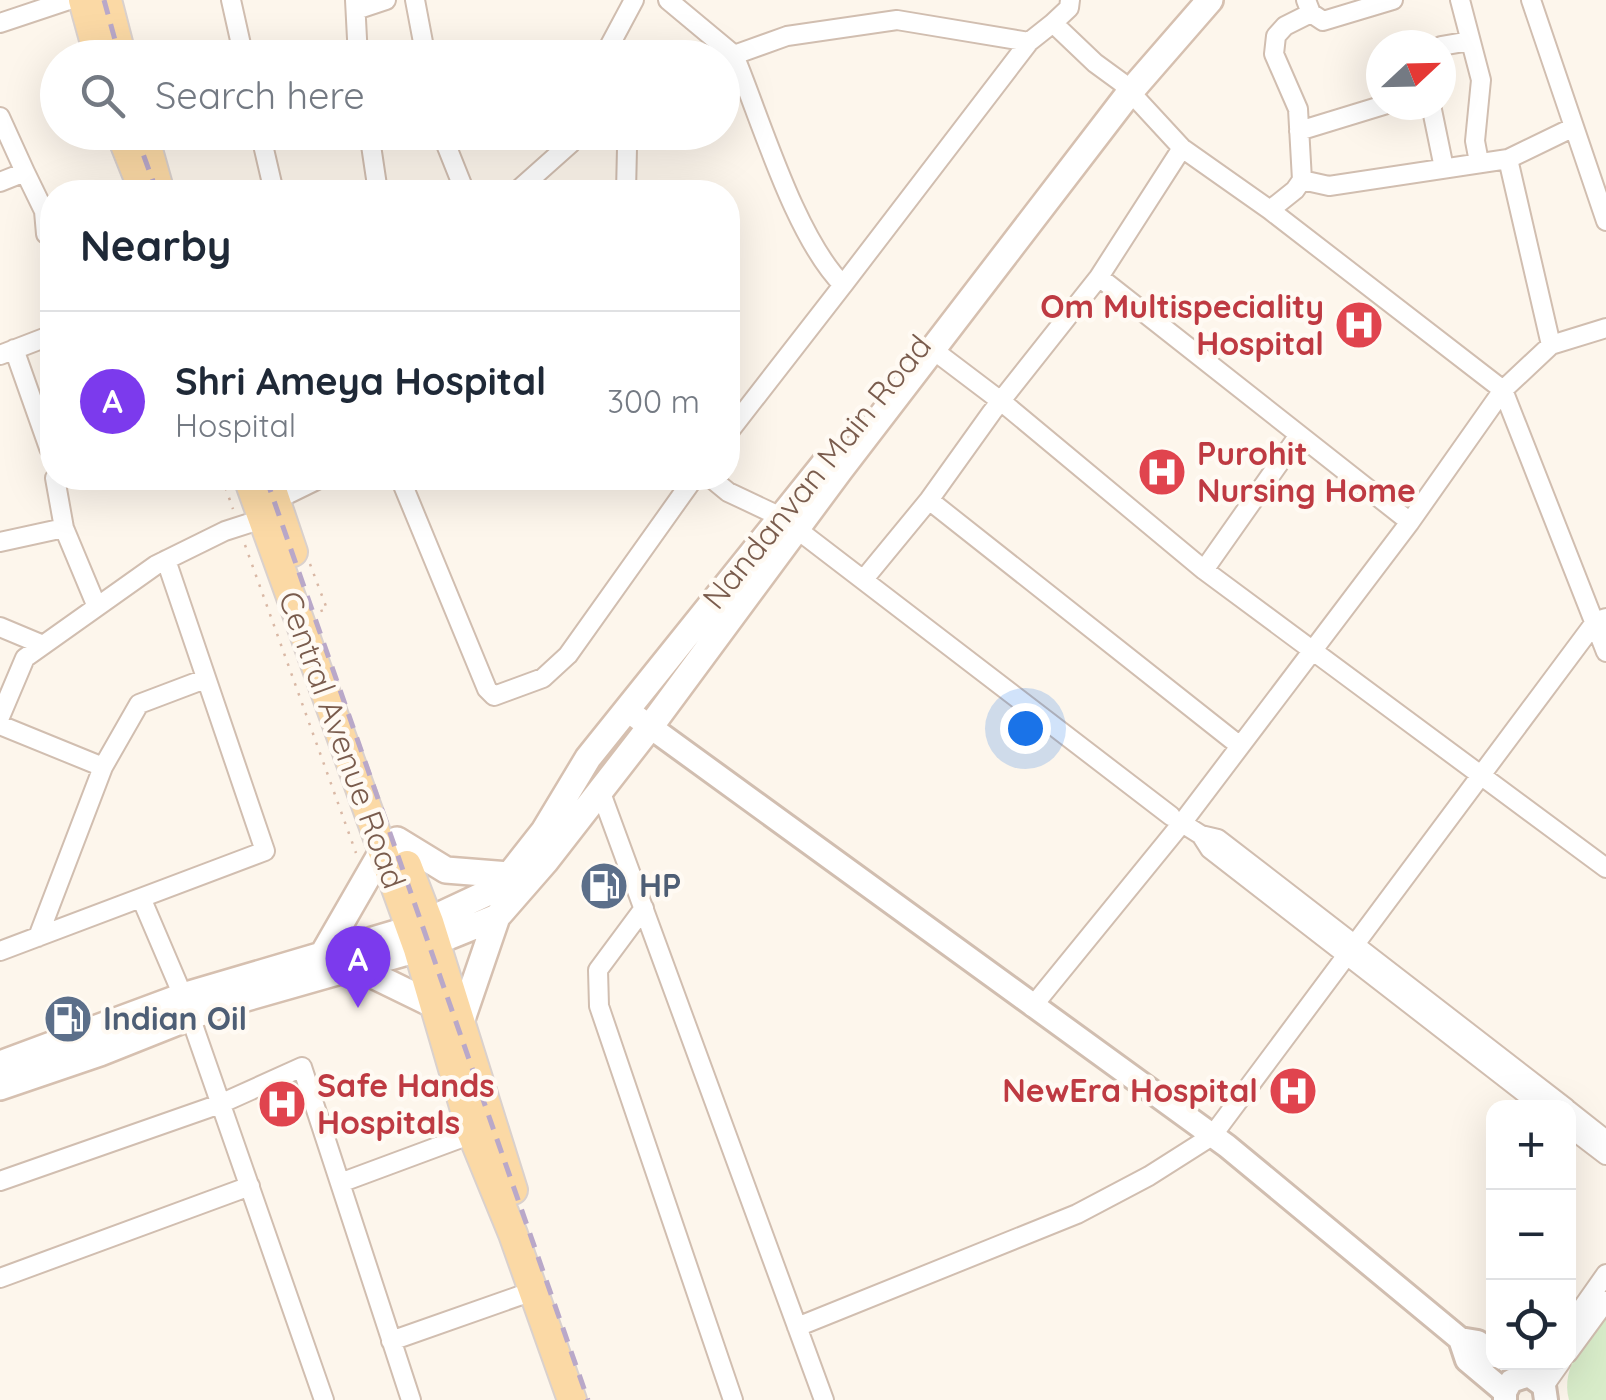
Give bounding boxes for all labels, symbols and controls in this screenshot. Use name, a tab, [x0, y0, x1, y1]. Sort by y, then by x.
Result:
north arrow	[1366, 30, 1456, 120]
search box	[40, 40, 740, 150]
icon: search	[75, 68, 130, 123]
text: Search here	[155, 71, 365, 119]
text: Nearby	[80, 219, 231, 272]
place label: Om Multispeciality Hospital	[1040, 286, 1324, 363]
hospital icon: Om Multispeciality Hospital	[1333, 299, 1385, 351]
street label: Nandanvan Main Road	[693, 326, 939, 617]
text: Shri Ameya Hospital	[175, 357, 546, 405]
text: A	[102, 381, 123, 421]
text: 300 m	[607, 381, 700, 421]
text: Hospital	[175, 405, 296, 445]
place label: Purohit Nursing Home	[1197, 433, 1416, 510]
hospital icon: Purohit Nursing Home	[1136, 446, 1188, 498]
street label: Central Avenue Road	[271, 586, 415, 894]
your location	[1000, 703, 1051, 754]
fuel station icon: HP	[578, 860, 630, 912]
place label: HP	[639, 865, 681, 905]
pin: A	[326, 926, 390, 1008]
fuel station icon: Indian Oil	[42, 993, 94, 1045]
place label: Indian Oil	[103, 998, 247, 1038]
place label: Safe Hands Hospitals	[317, 1065, 495, 1142]
hospital icon: NewEra Hospital	[1267, 1065, 1319, 1117]
place label: NewEra Hospital	[1002, 1070, 1258, 1110]
hospital icon: Safe Hands Hospitals	[256, 1078, 308, 1130]
map controls	[1486, 1100, 1576, 1370]
button: +	[1486, 1100, 1576, 1190]
button: −	[1486, 1190, 1576, 1280]
button: locate	[1486, 1280, 1576, 1370]

